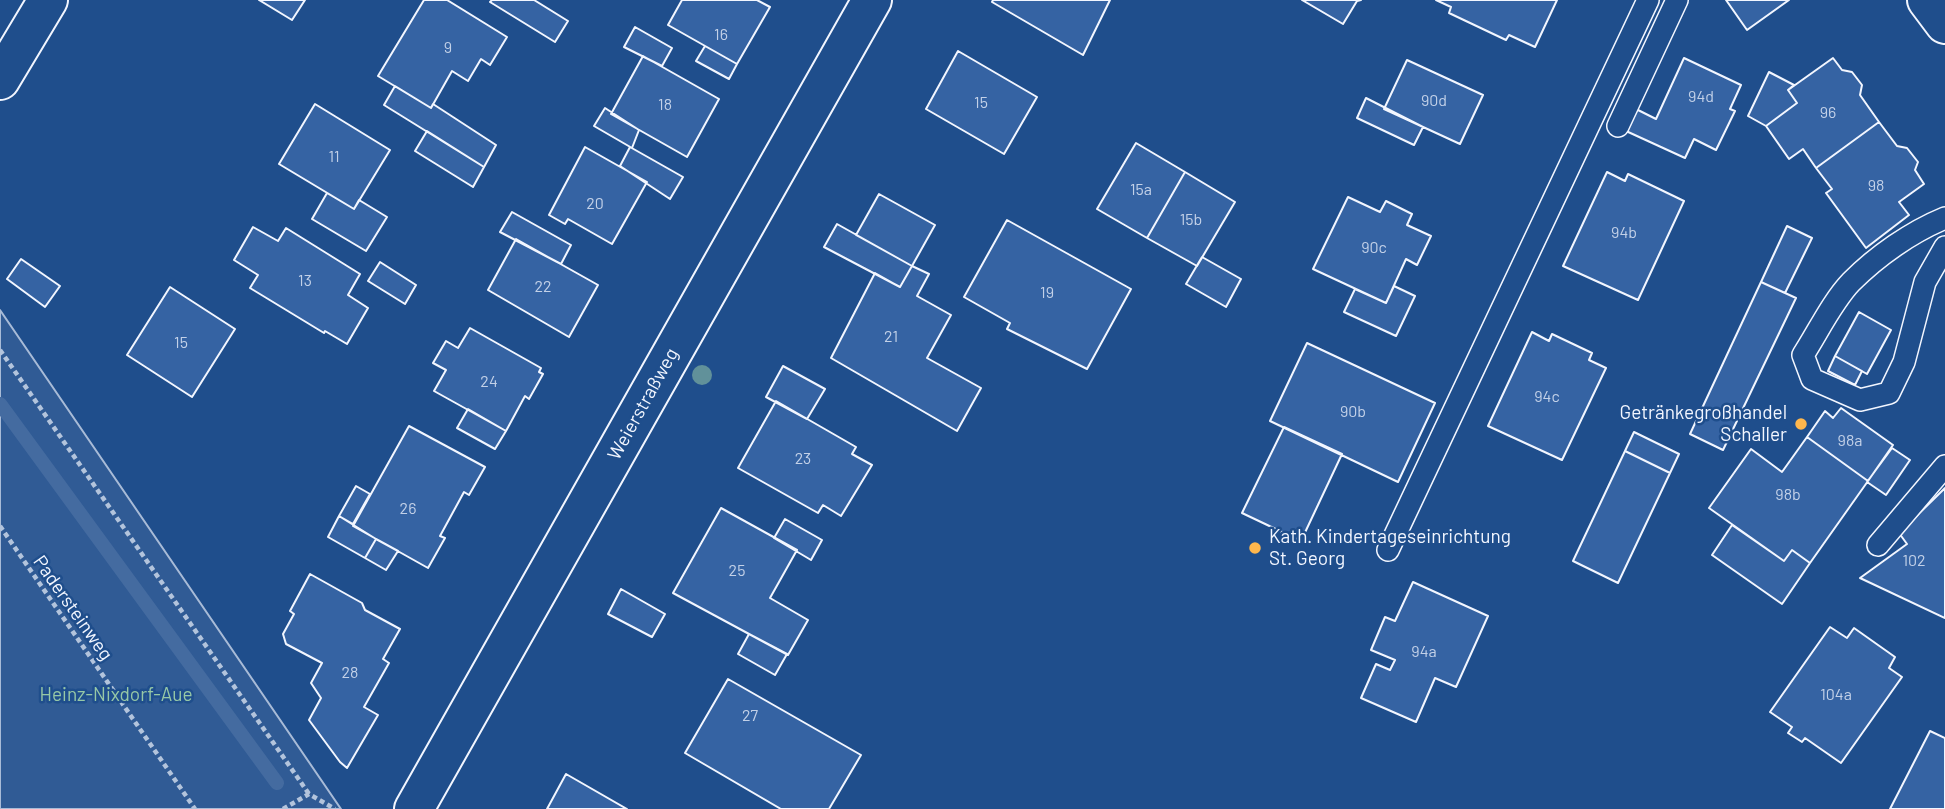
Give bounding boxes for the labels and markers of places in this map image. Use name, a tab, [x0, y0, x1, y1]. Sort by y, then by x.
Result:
place label: Getränkegroßhandel Schaller	[1620, 402, 1787, 446]
marker: Getränkegroßhandel Schaller	[1793, 416, 1809, 432]
place label: Kath. Kindertageseinrichtung St. Georg	[1269, 526, 1511, 570]
marker: Kath. Kindertageseinrichtung St. Georg	[1247, 540, 1263, 556]

